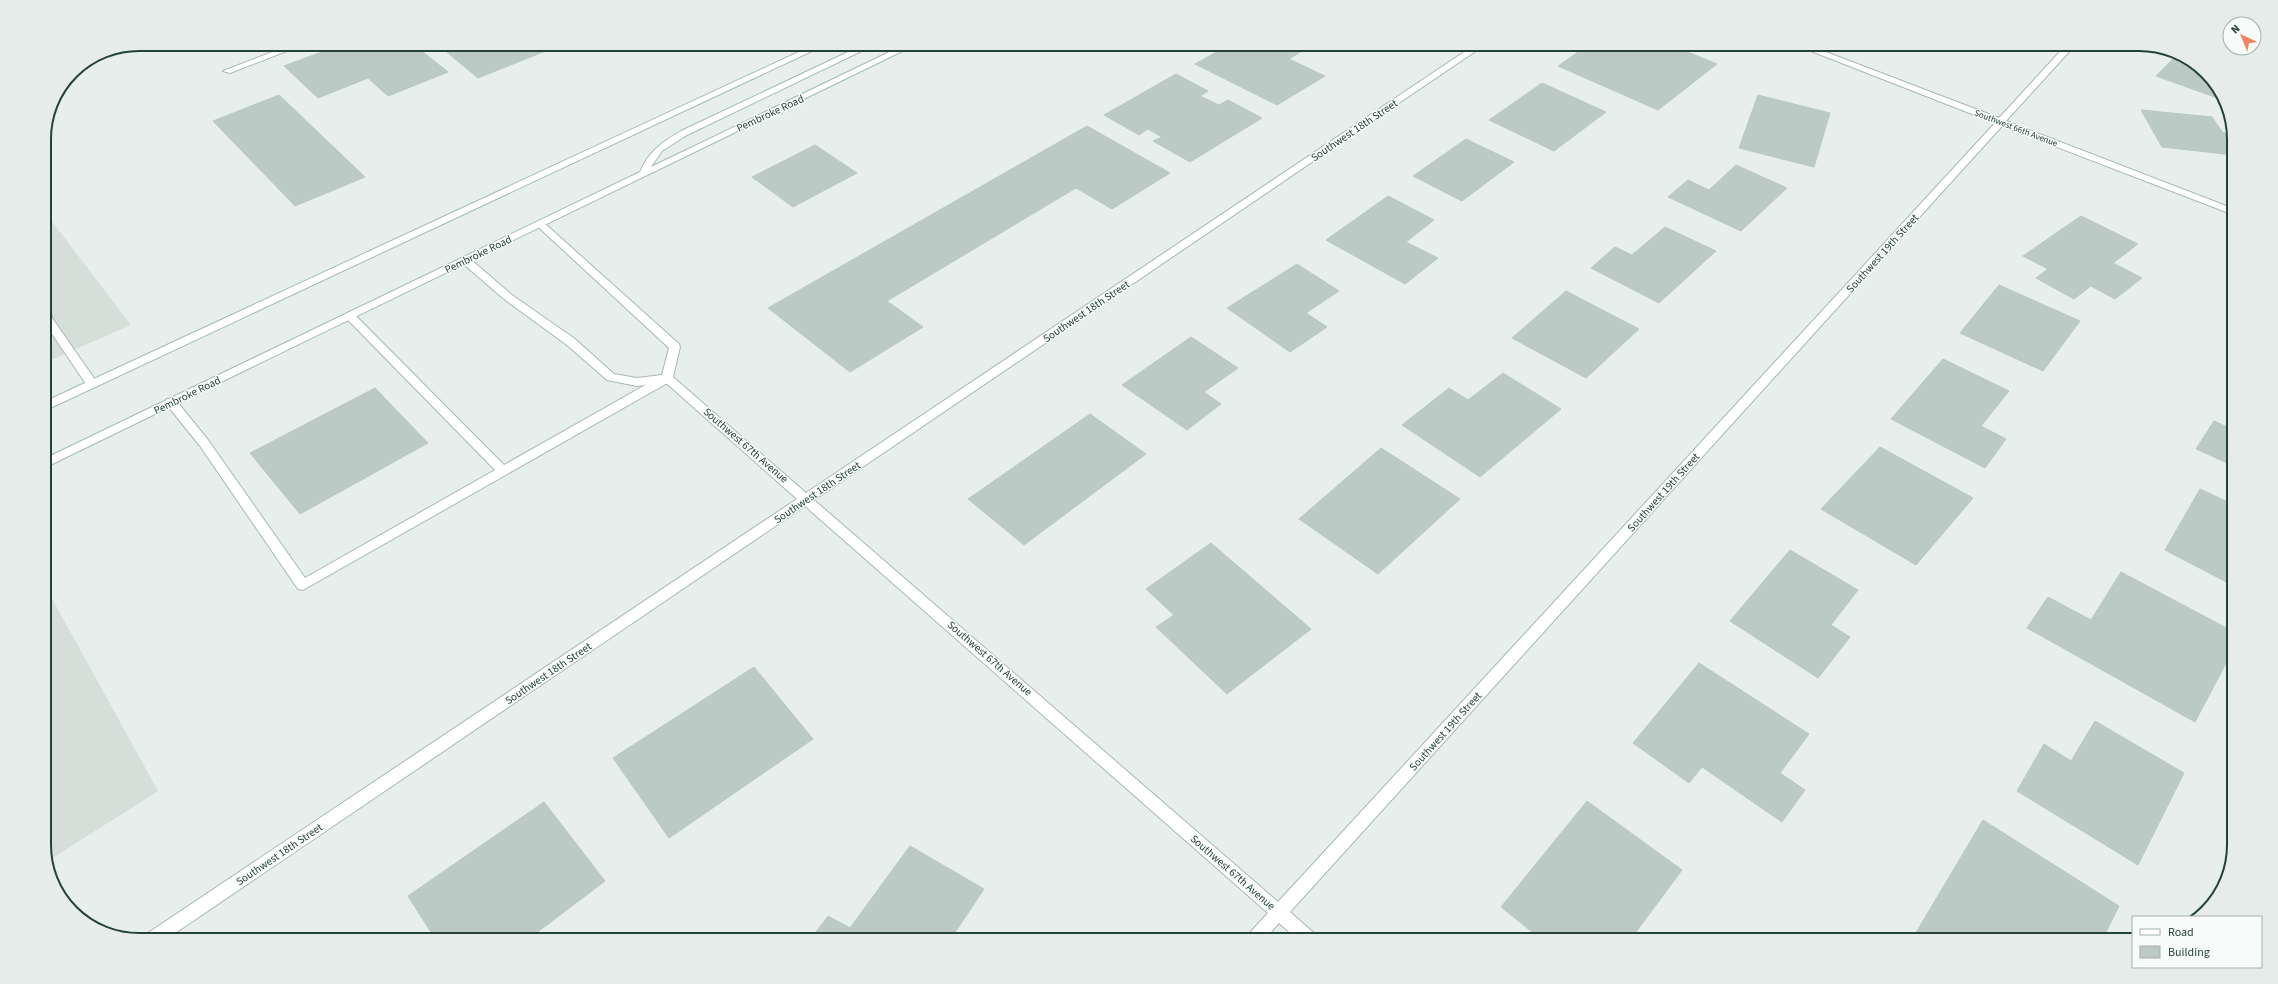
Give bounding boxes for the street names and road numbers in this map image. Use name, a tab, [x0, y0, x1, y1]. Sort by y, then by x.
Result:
street label: Pembroke Road	[734, 91, 806, 136]
street label: Southwest 18th Street	[1308, 96, 1401, 165]
street label: Southwest 66th Avenue	[1972, 107, 2060, 151]
street label: Southwest 19th Street	[1843, 210, 1922, 296]
street label: Pembroke Road	[442, 232, 514, 277]
street label: Southwest 18th Street	[1040, 277, 1133, 346]
street label: Pembroke Road	[151, 373, 223, 418]
street label: Southwest 67th Avenue	[700, 404, 792, 487]
street label: Southwest 19th Street	[1624, 449, 1703, 535]
street label: Southwest 18th Street	[771, 458, 864, 527]
street label: Southwest 67th Avenue	[944, 617, 1036, 700]
street label: Southwest 18th Street	[502, 639, 595, 708]
street label: Southwest 19th Street	[1406, 688, 1485, 774]
street label: Southwest 18th Street	[233, 820, 326, 889]
street label: Southwest 67th Avenue	[1187, 831, 1279, 914]

